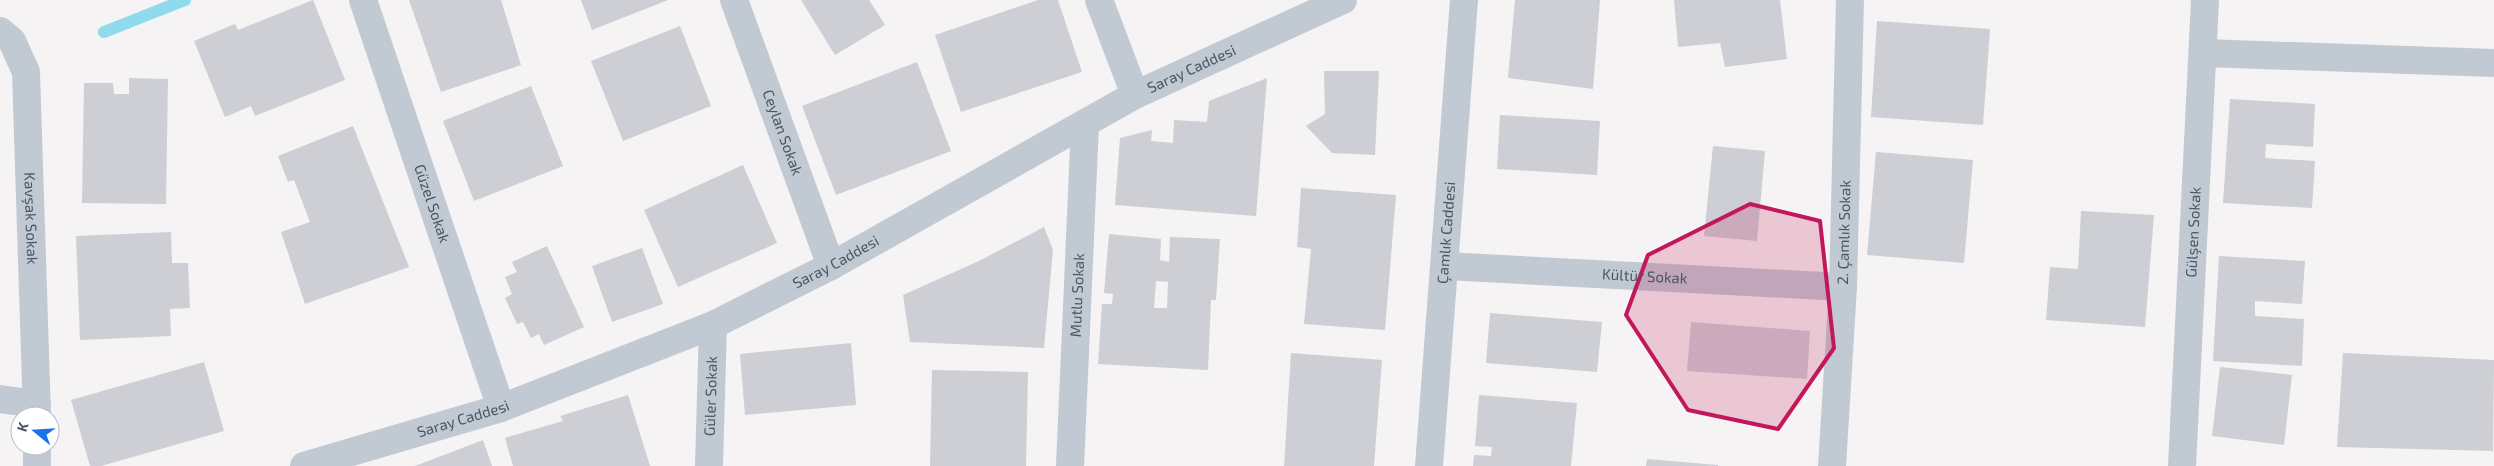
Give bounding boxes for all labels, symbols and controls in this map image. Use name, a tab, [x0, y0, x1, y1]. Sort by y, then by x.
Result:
street label: Saray Caddesi	[1144, 40, 1238, 96]
street label: Ceylan Sokak	[759, 87, 807, 178]
street label: Güzel Sokak	[411, 162, 455, 245]
street label: Kavşak Sokak	[21, 172, 42, 265]
street label: 2. Çamlık Sokak	[1833, 179, 1854, 285]
street label: Çamlık Caddesi	[1433, 181, 1458, 284]
street label: Gülşen Sokak	[2181, 186, 2204, 278]
street label: Saray Caddesi	[789, 231, 882, 292]
street label: Mutlu Sokak	[1066, 252, 1087, 338]
street label: Kültür Sokak	[1602, 264, 1688, 287]
street label: Güler Sokak	[700, 355, 720, 436]
street label: Saray Caddesi	[415, 396, 512, 440]
north arrow	[10, 406, 60, 456]
text: K	[13, 420, 32, 434]

